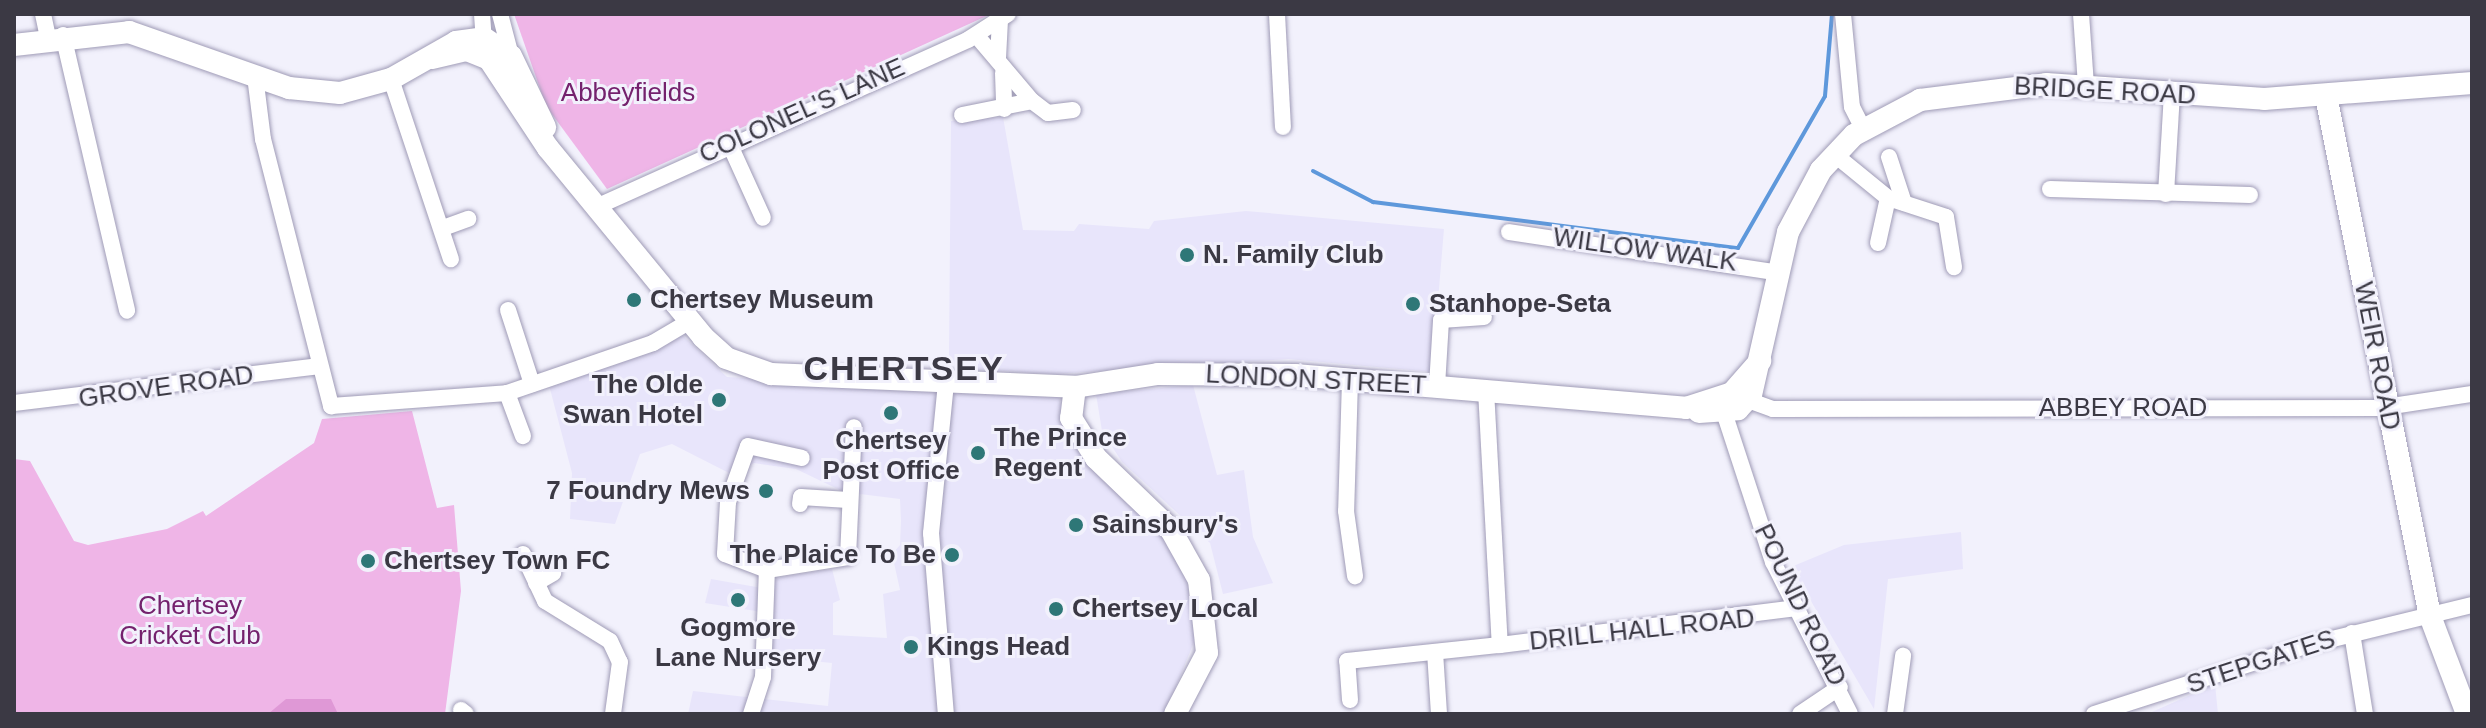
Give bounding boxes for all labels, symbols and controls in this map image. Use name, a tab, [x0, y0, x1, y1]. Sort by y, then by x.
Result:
street label: COLONEL'S LANE	[694, 52, 910, 170]
street label: BRIDGE ROAD	[2013, 71, 2197, 111]
park label: Abbeyfields	[561, 77, 695, 109]
street label: WILLOW WALK	[1551, 222, 1739, 278]
place label: N. Family Club	[1203, 239, 1384, 271]
marker: N. Family Club	[1178, 246, 1196, 264]
street label: WEIR ROAD	[2347, 279, 2407, 433]
place label: Chertsey Museum	[650, 284, 874, 316]
place label: Stanhope-Seta	[1429, 288, 1611, 320]
marker: Chertsey Museum	[625, 291, 643, 309]
marker: Stanhope-Seta	[1404, 295, 1422, 313]
district label: CHERTSEY	[803, 349, 1005, 389]
street label: GROVE ROAD	[77, 359, 255, 415]
street label: LONDON STREET	[1205, 359, 1427, 401]
place label: The Olde Swan Hotel	[563, 369, 703, 430]
marker: The Olde Swan Hotel	[710, 391, 728, 409]
street label: ABBEY ROAD	[2038, 392, 2208, 424]
marker: Chertsey Post Office	[882, 404, 900, 422]
place label: The Prince Regent	[994, 422, 1127, 484]
place label: Chertsey Post Office	[822, 425, 960, 486]
marker: The Prince Regent	[969, 444, 987, 462]
place label: 7 Foundry Mews	[546, 475, 750, 507]
marker: 7 Foundry Mews	[757, 482, 775, 500]
place label: Sainsbury's	[1092, 509, 1238, 541]
marker: Sainsbury's	[1067, 516, 1085, 534]
street label: POUND ROAD	[1747, 519, 1853, 691]
place label: The Plaice To Be	[730, 539, 936, 571]
place label: Chertsey Town FC	[384, 545, 610, 577]
marker: The Plaice To Be	[943, 546, 961, 564]
marker: Chertsey Town FC	[359, 552, 377, 570]
park label: Chertsey Cricket Club	[119, 590, 261, 652]
marker: Gogmore Lane Nursery	[729, 591, 747, 609]
place label: Chertsey Local	[1072, 593, 1258, 625]
marker: Chertsey Local	[1047, 600, 1065, 618]
street label: DRILL HALL ROAD	[1527, 603, 1757, 657]
place label: Gogmore Lane Nursery	[655, 612, 821, 674]
street label: STEPGATES	[2183, 623, 2339, 701]
place label: Kings Head	[927, 631, 1070, 663]
marker: Kings Head	[902, 638, 920, 656]

